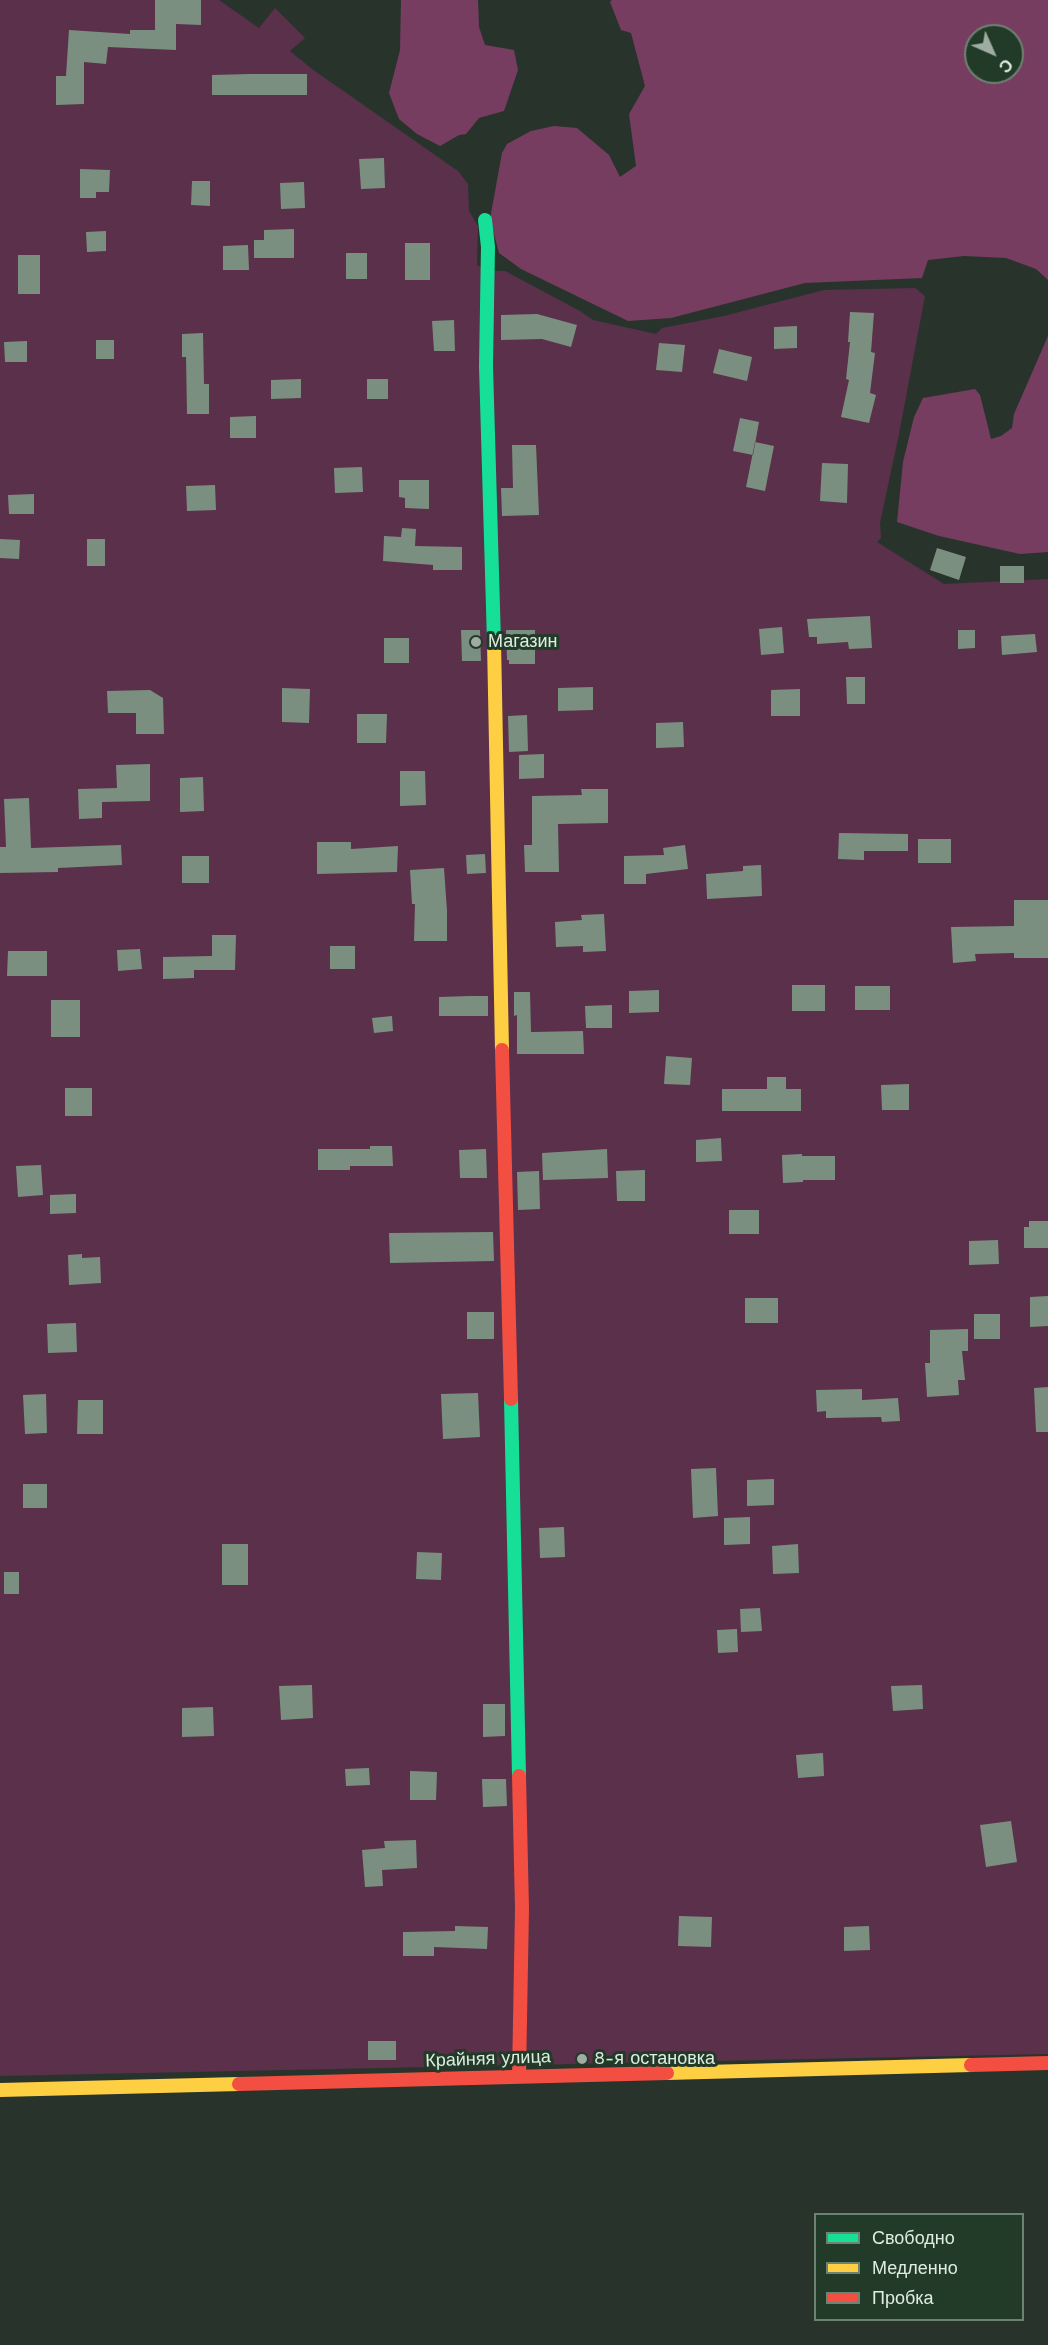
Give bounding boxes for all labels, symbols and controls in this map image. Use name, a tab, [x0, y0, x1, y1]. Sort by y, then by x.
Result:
north arrow	[964, 24, 1024, 84]
text: С	[995, 55, 1016, 76]
place label: Магазин	[488, 631, 557, 653]
marker: Магазин	[469, 635, 483, 649]
street label: Крайняя улица	[425, 2046, 551, 2072]
place label: 8-я остановка	[594, 2048, 715, 2070]
marker: 8-я остановка	[575, 2052, 589, 2066]
legend	[814, 2213, 1024, 2321]
text: Свободно	[872, 2227, 955, 2248]
text: Медленно	[872, 2257, 958, 2278]
text: Пробка	[872, 2287, 934, 2308]

